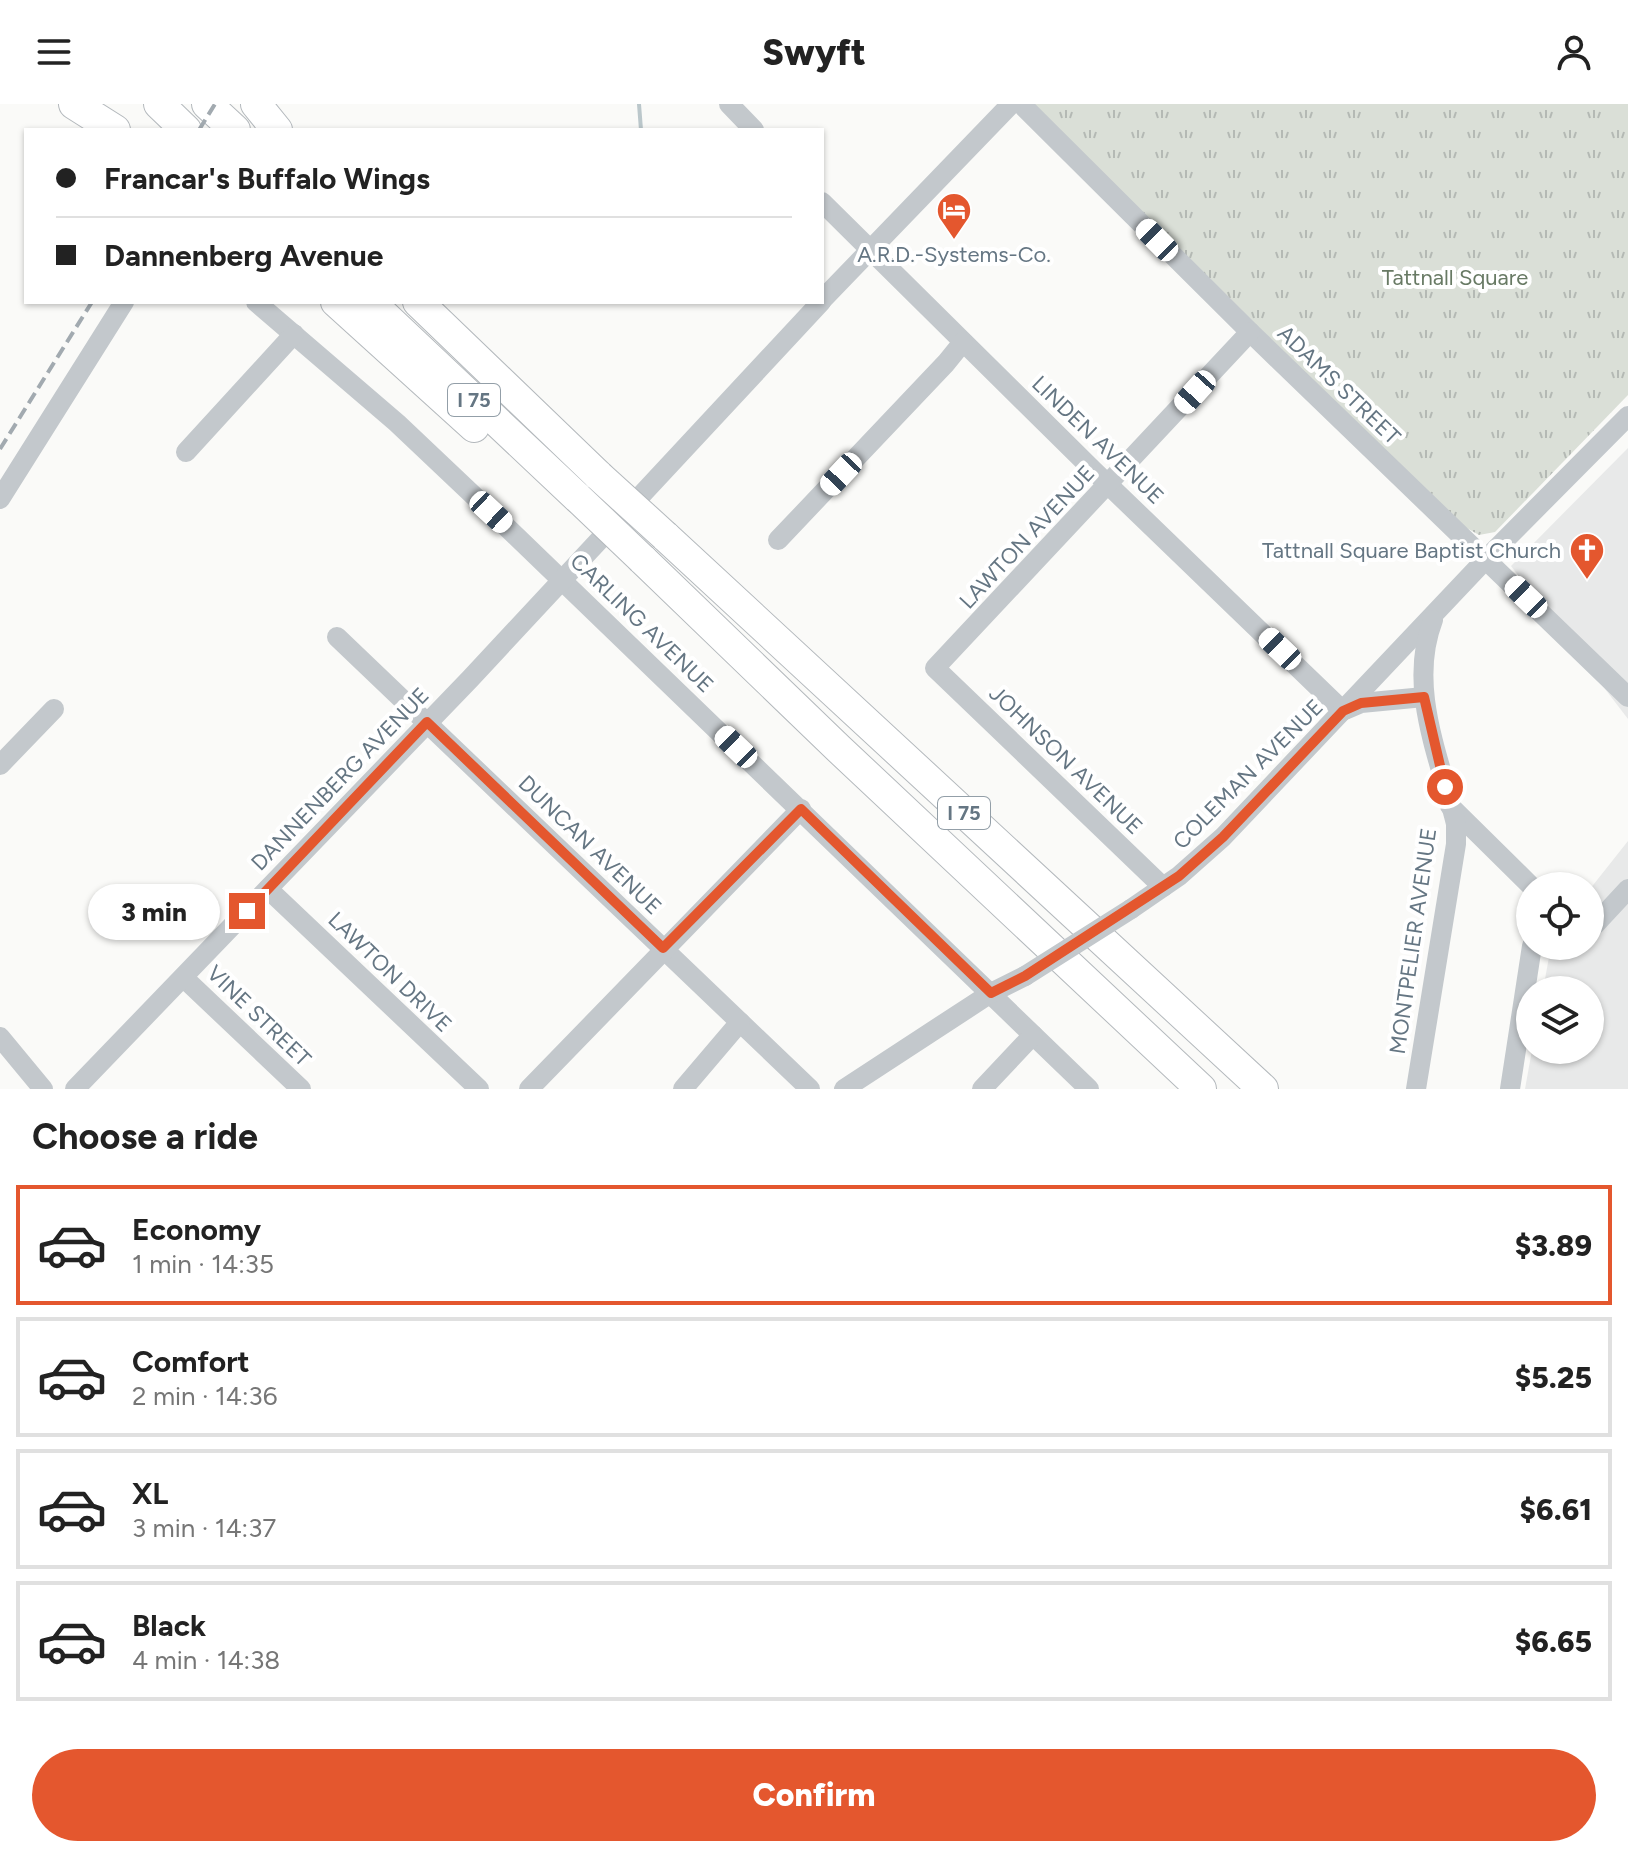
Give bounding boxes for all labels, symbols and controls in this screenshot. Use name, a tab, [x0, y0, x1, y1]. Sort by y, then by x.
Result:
icon: menu	[32, 30, 76, 74]
icon: person	[1552, 30, 1596, 74]
text: Swyft	[762, 31, 866, 74]
text: Francar's Buffalo Wings	[104, 160, 430, 197]
hotel icon: A.R.D.-Systems-Co.	[935, 191, 973, 241]
car	[1132, 215, 1182, 265]
text: Dannenberg Avenue	[104, 237, 383, 274]
place label: A.R.D.-Systems-Co.	[857, 241, 1051, 268]
park label: Tattnall Square	[1382, 264, 1528, 291]
street label: ADAMS STREET	[1272, 320, 1406, 450]
car	[1170, 366, 1220, 418]
street label: LINDEN AVENUE	[1026, 370, 1170, 510]
road number: I 75	[448, 384, 500, 416]
car	[816, 448, 866, 500]
street label: LAWTON AVENUE	[954, 460, 1100, 614]
car	[465, 487, 517, 537]
church icon: Tattnall Square Baptist Church	[1568, 531, 1606, 581]
place label: Tattnall Square Baptist Church	[1262, 537, 1561, 564]
street label: CARLING AVENUE	[565, 548, 719, 698]
car	[1500, 572, 1552, 622]
car	[1254, 624, 1306, 674]
street label: JOHNSON AVENUE	[984, 680, 1148, 840]
street label: DANNENBERG AVENUE	[245, 682, 435, 876]
street label: COLEMAN AVENUE	[1167, 693, 1329, 855]
car	[710, 722, 762, 772]
route start	[1427, 769, 1463, 805]
street label: DUNCAN AVENUE	[513, 770, 667, 920]
road number: I 75	[938, 797, 990, 829]
street label: MONTPELIER AVENUE	[1384, 826, 1442, 1056]
map controls	[1516, 872, 1604, 1064]
button: locate	[1516, 872, 1604, 960]
callout: 3 min	[87, 883, 219, 939]
route end	[229, 893, 265, 929]
text: 3 min	[121, 896, 187, 928]
street label: LAWTON DRIVE	[323, 906, 457, 1038]
street label: VINE STREET	[201, 960, 317, 1072]
button: layers	[1516, 976, 1604, 1064]
text: Choose a ride	[32, 1115, 258, 1158]
icon: car	[36, 1209, 108, 1281]
text: Economy	[132, 1211, 261, 1248]
text: $3.89	[1515, 1227, 1592, 1264]
text: 1 min · 14:35	[132, 1248, 274, 1280]
icon: car	[36, 1341, 108, 1413]
text: Comfort	[132, 1343, 250, 1380]
text: $5.25	[1515, 1359, 1592, 1396]
text: 2 min · 14:36	[132, 1380, 277, 1412]
icon: car	[36, 1473, 108, 1545]
text: XL	[132, 1475, 168, 1512]
text: $6.61	[1520, 1491, 1592, 1528]
text: 3 min · 14:37	[132, 1512, 276, 1544]
icon: car	[36, 1605, 108, 1677]
text: Black	[132, 1607, 206, 1644]
text: $6.65	[1515, 1623, 1592, 1660]
text: 4 min · 14:38	[132, 1644, 280, 1676]
button: Confirm	[32, 1749, 1596, 1841]

